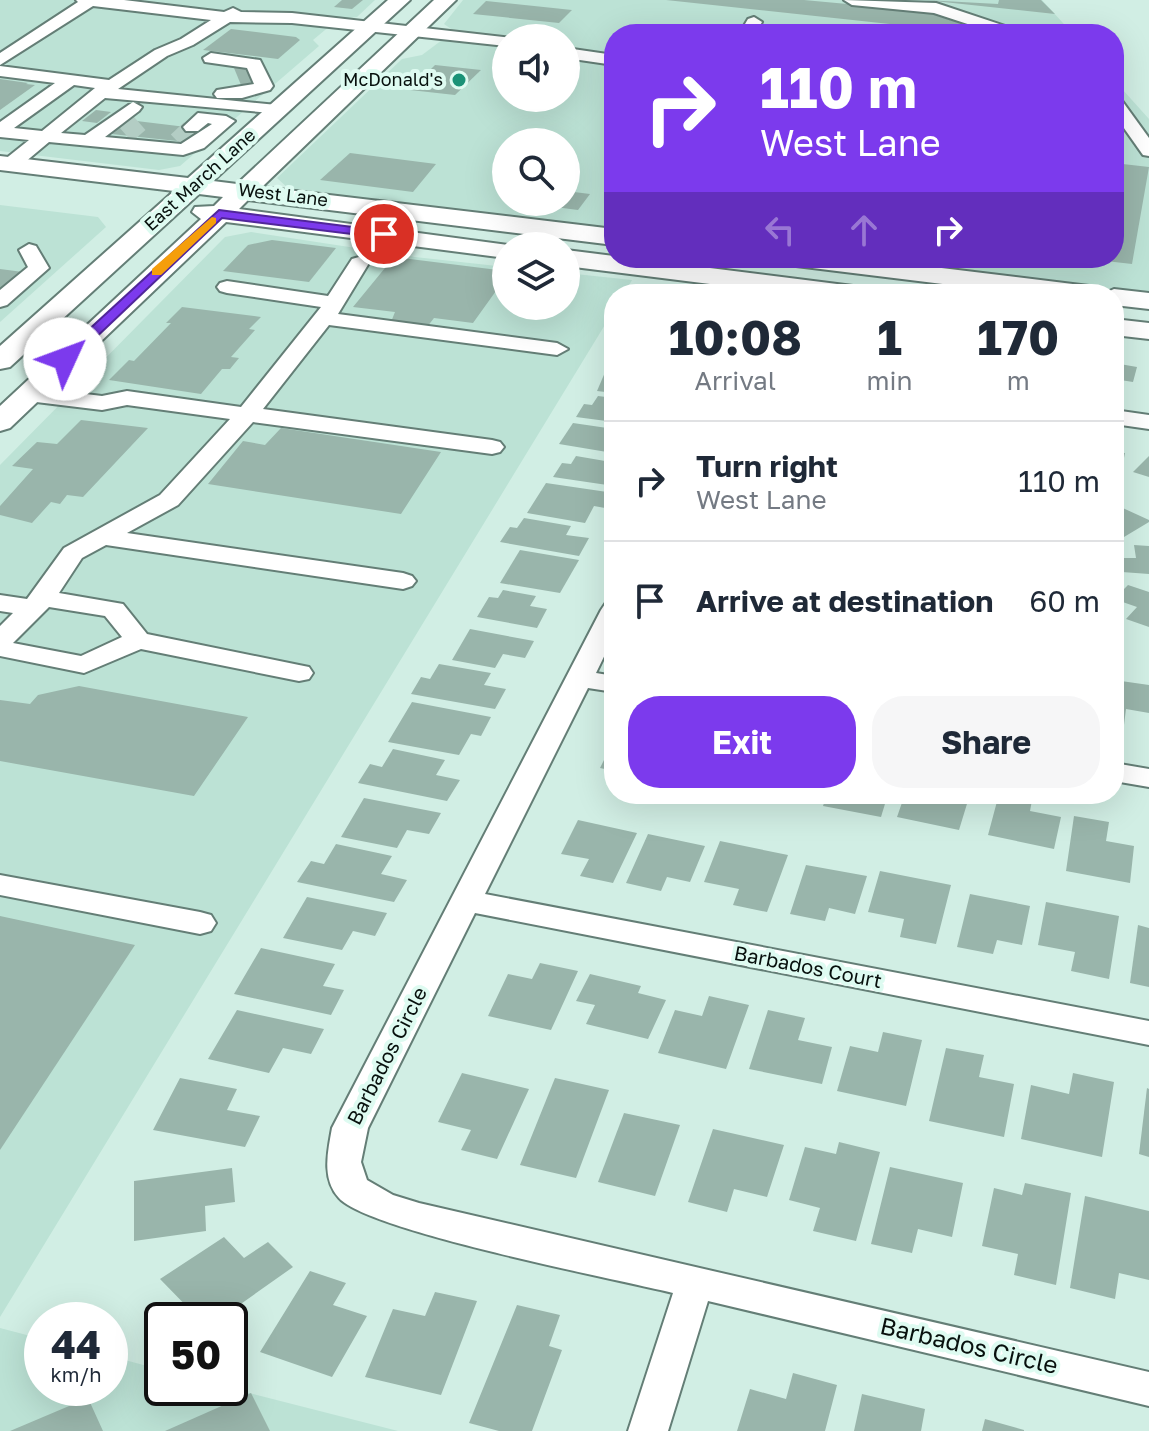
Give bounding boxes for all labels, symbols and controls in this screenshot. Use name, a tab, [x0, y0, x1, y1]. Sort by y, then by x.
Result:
map controls	[492, 24, 580, 320]
button: sound	[492, 24, 580, 112]
text: 110 m	[760, 53, 917, 120]
icon: right	[628, 56, 732, 160]
place label: McDonald's	[343, 68, 443, 90]
marker: McDonald's	[450, 71, 468, 89]
text: West Lane	[760, 121, 941, 164]
street label: East March Lane	[139, 124, 260, 235]
button: search	[492, 128, 580, 216]
street label: West Lane	[237, 178, 329, 210]
pin	[350, 200, 418, 268]
icon: left	[758, 208, 802, 252]
icon: ahead	[842, 208, 886, 252]
icon: right	[926, 208, 970, 252]
icon: arrive	[362, 212, 406, 256]
button: layers	[492, 232, 580, 320]
text: 10:08	[669, 308, 802, 366]
text: 1	[877, 308, 902, 366]
text: 170	[977, 308, 1059, 366]
position arrow	[23, 317, 107, 401]
text: Arrival	[695, 365, 776, 396]
text: min	[867, 365, 913, 396]
text: m	[1007, 365, 1030, 396]
text: Turn right	[696, 448, 838, 484]
icon: right	[628, 459, 672, 503]
text: 110 m	[1018, 463, 1100, 499]
text: West Lane	[696, 484, 827, 515]
icon: arrive	[628, 579, 672, 623]
text: Arrive at destination	[696, 583, 993, 619]
text: 60 m	[1029, 583, 1100, 619]
button: Exit	[628, 696, 856, 788]
button: Share	[872, 696, 1100, 788]
street label: Barbados Court	[732, 940, 884, 992]
street label: Barbados Circle	[341, 983, 431, 1128]
speed limit sign: 50	[144, 1302, 248, 1406]
street label: Barbados Circle	[878, 1310, 1061, 1379]
text: 44	[51, 1320, 101, 1368]
text: km/h	[51, 1362, 101, 1386]

